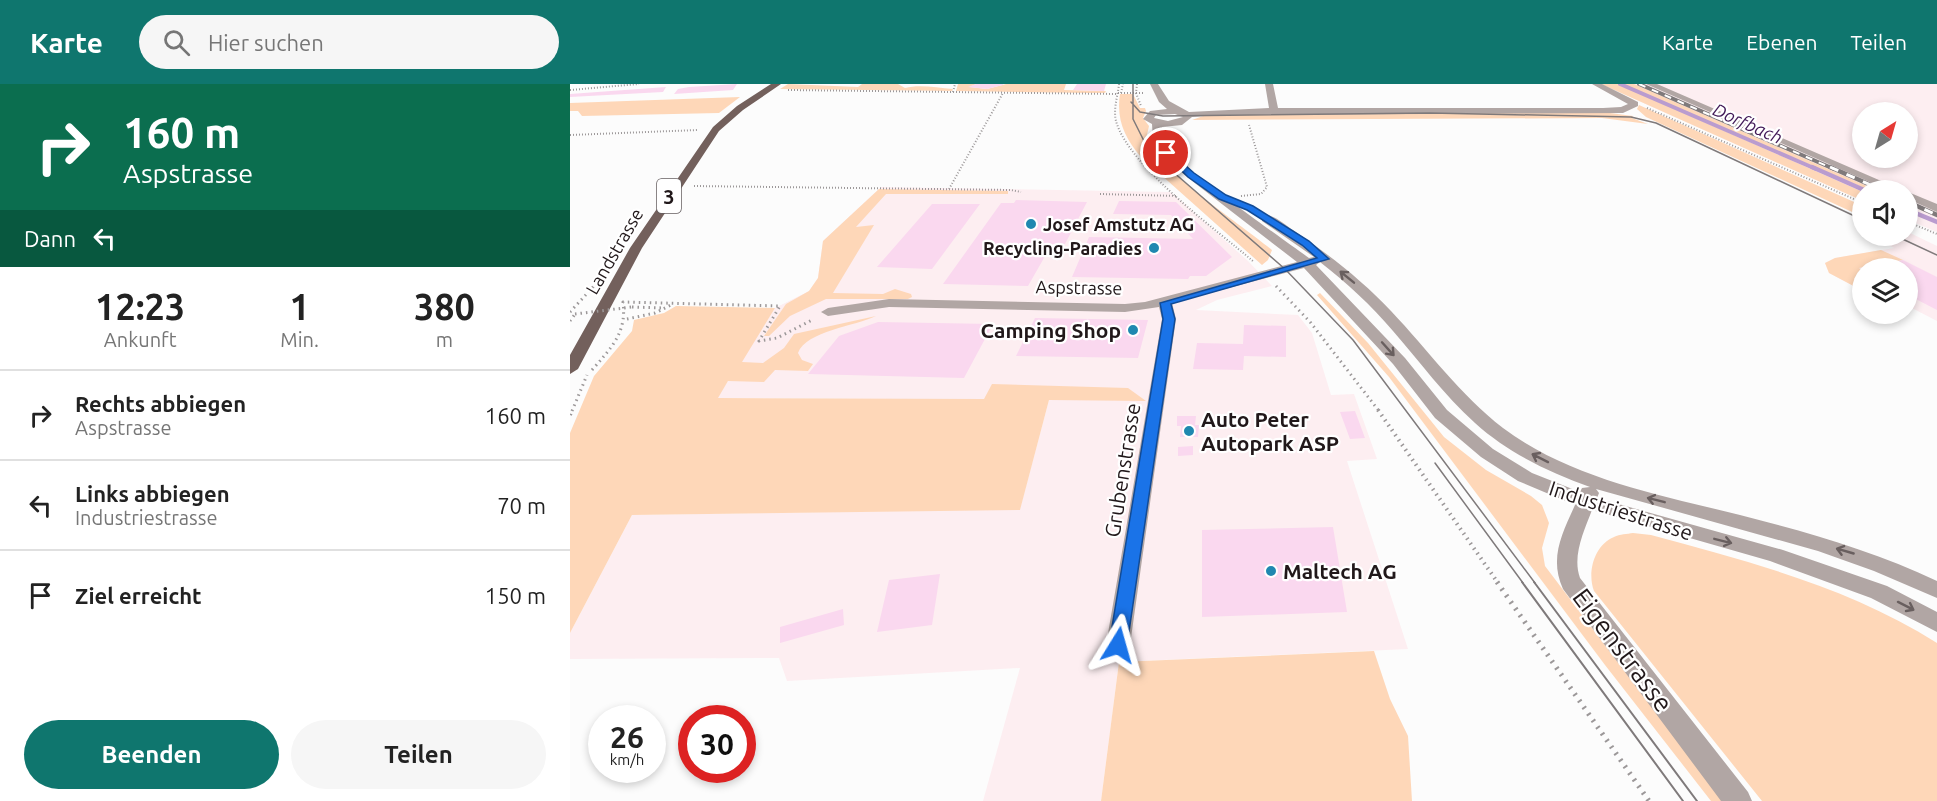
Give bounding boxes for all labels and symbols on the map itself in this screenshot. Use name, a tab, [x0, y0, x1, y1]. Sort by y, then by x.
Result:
water label: Dorfbach	[1710, 99, 1786, 148]
north arrow	[1852, 102, 1918, 168]
pin	[1140, 127, 1191, 178]
road number: 3	[657, 179, 681, 213]
street label: Landstrasse	[581, 205, 647, 297]
place label: Josef Amstutz AG	[1043, 214, 1194, 234]
marker: Josef Amstutz AG	[1024, 217, 1038, 231]
place label: Recycling-Paradies	[983, 238, 1142, 258]
marker: Recycling-Paradies	[1147, 241, 1161, 255]
one-way arrow	[1339, 271, 1355, 284]
street label: Aspstrasse	[1035, 276, 1123, 298]
place label: Camping Shop	[980, 318, 1121, 342]
marker: Camping Shop	[1126, 323, 1140, 337]
one-way arrow	[1381, 341, 1395, 356]
street label: Grubenstrasse	[1100, 401, 1144, 539]
place label: Auto Peter Autopark ASP	[1201, 407, 1339, 455]
marker: Auto Peter Autopark ASP	[1182, 424, 1196, 438]
one-way arrow	[1532, 452, 1550, 463]
street label: Industriestrasse	[1546, 475, 1696, 545]
one-way arrow	[1647, 494, 1666, 506]
one-way arrow	[1713, 536, 1732, 548]
one-way arrow	[1836, 545, 1855, 556]
place label: Maltech AG	[1283, 559, 1397, 583]
marker: Maltech AG	[1264, 564, 1278, 578]
street label: Eigenstrasse	[1567, 583, 1679, 717]
one-way arrow	[1897, 601, 1915, 613]
position arrow	[1086, 613, 1150, 677]
speed limit sign: 30	[678, 705, 756, 783]

